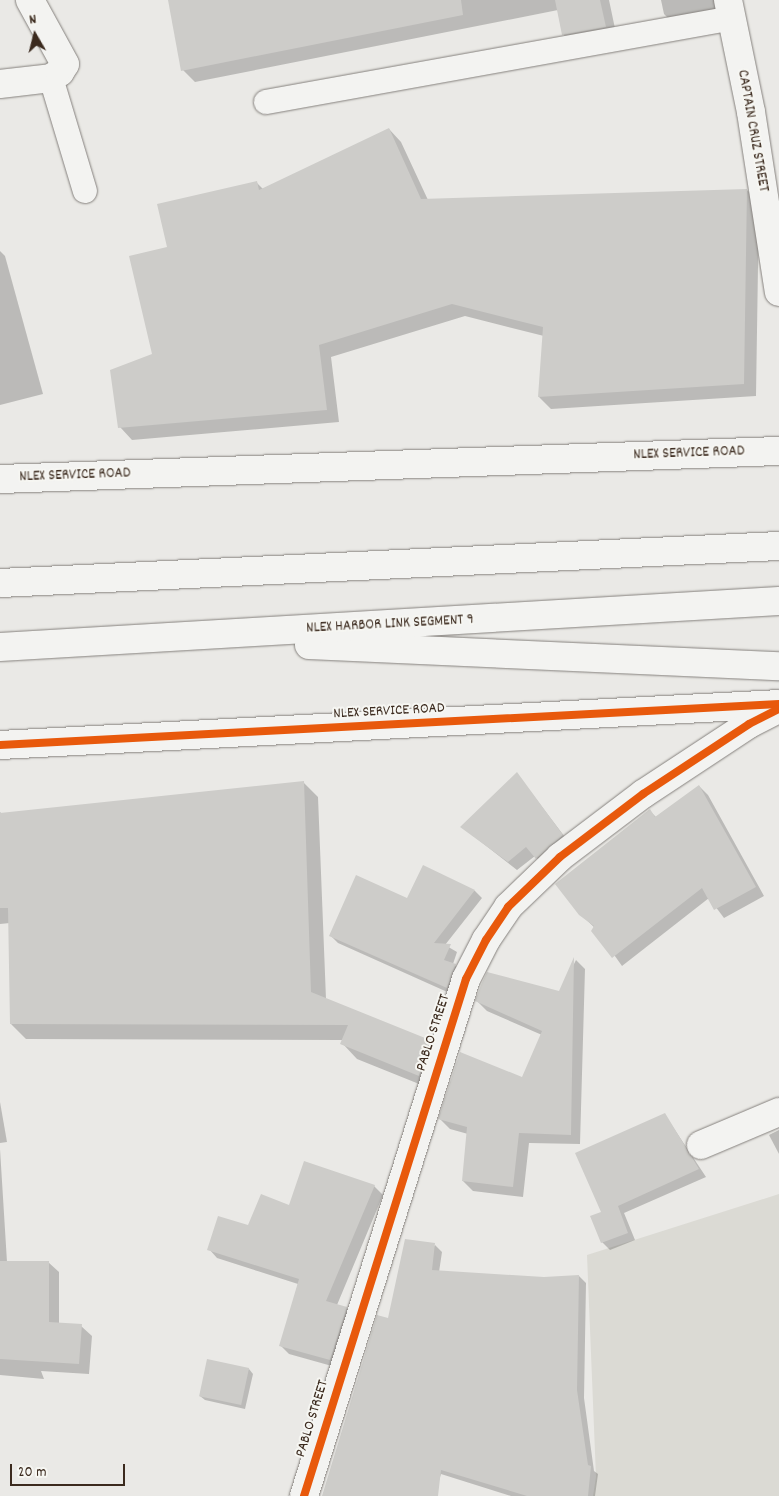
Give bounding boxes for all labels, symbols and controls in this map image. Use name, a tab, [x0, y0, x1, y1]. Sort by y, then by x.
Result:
north arrow	[10, 10, 60, 60]
text: N	[28, 10, 38, 31]
street label: CAPTAIN CRUZ STREET	[732, 69, 772, 193]
street label: NLEX SERVICE ROAD	[633, 443, 745, 465]
street label: NLEX SERVICE ROAD	[19, 465, 131, 487]
street label: NLEX HARBOR LINK SEGMENT 9	[306, 612, 474, 638]
street label: NLEX SERVICE ROAD	[333, 700, 445, 724]
street label: PABLO STREET	[413, 992, 455, 1074]
street label: PABLO STREET	[293, 1378, 333, 1460]
scale bar	[12, 1454, 128, 1486]
text: 20 m	[18, 1462, 46, 1484]

